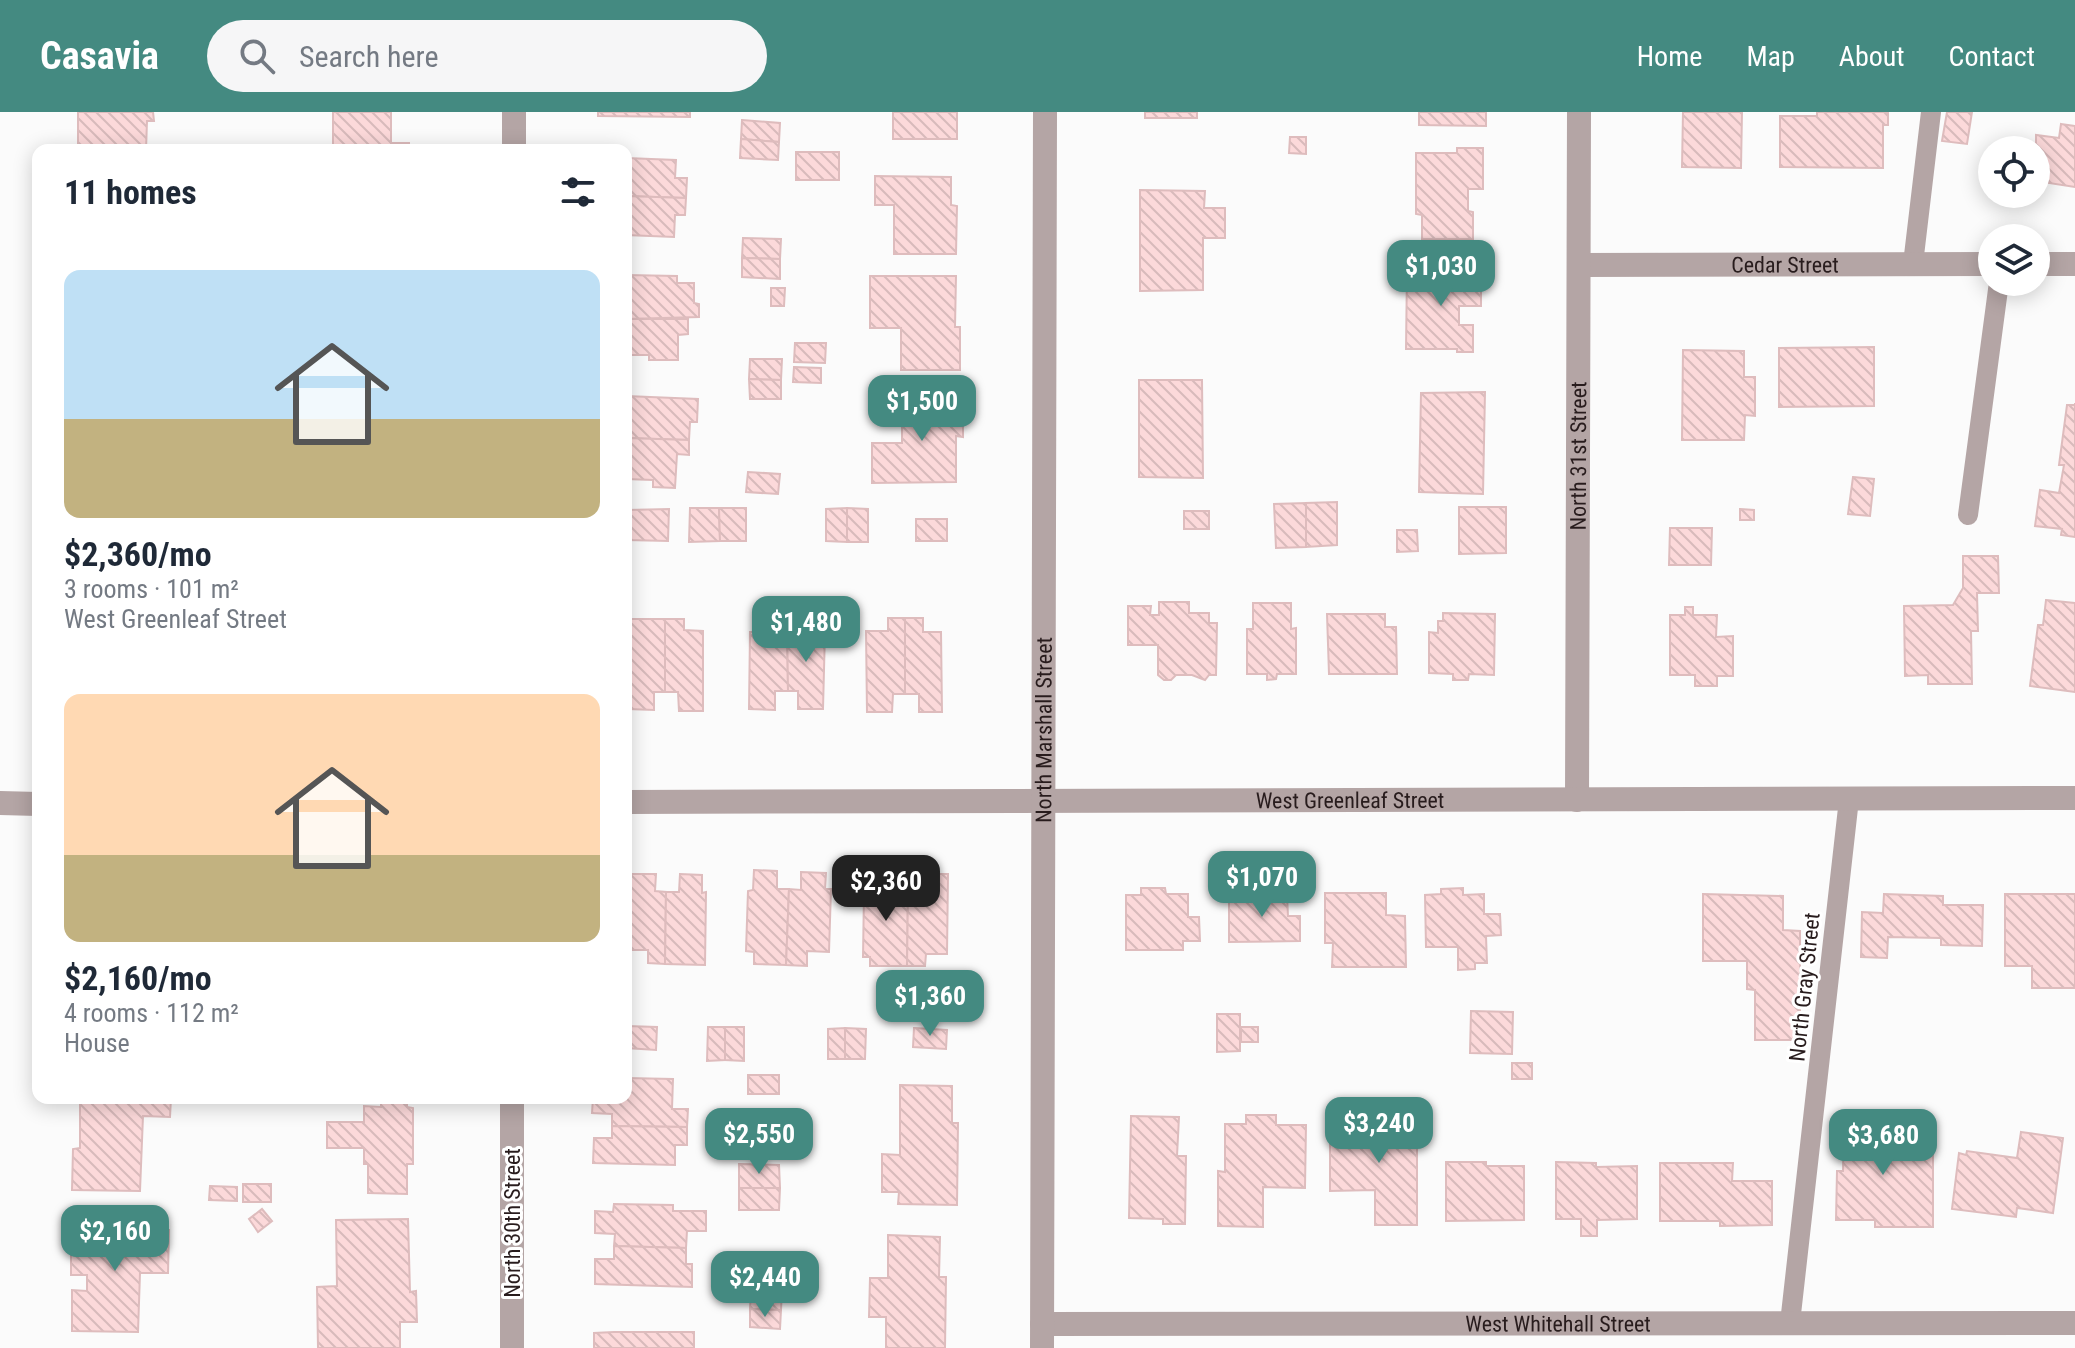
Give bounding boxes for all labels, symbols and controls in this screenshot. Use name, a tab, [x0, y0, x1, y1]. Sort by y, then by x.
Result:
search box	[207, 20, 767, 92]
text: Casavia	[40, 34, 159, 78]
icon: search	[235, 34, 279, 78]
text: Search here	[299, 39, 439, 74]
text: Home	[1637, 40, 1702, 73]
text: Map	[1746, 40, 1795, 73]
text: About	[1839, 40, 1905, 73]
text: Contact	[1949, 40, 2035, 73]
map controls	[1978, 136, 2050, 296]
button: locate	[1978, 136, 2050, 208]
icon: filters	[556, 170, 600, 214]
text: 11 homes	[64, 172, 197, 212]
button: layers	[1978, 224, 2050, 296]
pin: $1,030	[1376, 240, 1506, 308]
text: $1,030	[1405, 251, 1477, 281]
street label: Cedar Street	[1731, 252, 1839, 278]
icon: home	[260, 322, 404, 466]
pin: $1,500	[857, 375, 987, 443]
street label: North 31st Street	[1566, 381, 1591, 531]
text: $1,500	[886, 386, 958, 416]
text: $2,360/mo	[64, 534, 212, 574]
text: 3 rooms · 101 m²	[64, 574, 239, 604]
pin: $1,480	[741, 596, 871, 664]
text: West Greenleaf Street	[64, 604, 287, 634]
text: $1,480	[770, 607, 842, 637]
street label: North Marshall Street	[1031, 637, 1057, 823]
icon: home	[260, 746, 404, 890]
street label: West Greenleaf Street	[1256, 788, 1444, 813]
pin: $1,070	[1197, 851, 1327, 919]
pin: $2,360	[821, 855, 951, 923]
text: $1,070	[1226, 862, 1298, 892]
text: $2,360	[850, 866, 922, 896]
street label: North Gray Street	[1784, 911, 1825, 1063]
text: $2,160/mo	[64, 958, 212, 998]
pin: $1,360	[865, 970, 995, 1038]
text: $1,360	[894, 981, 966, 1011]
text: 4 rooms · 112 m²	[64, 998, 239, 1028]
text: House	[64, 1028, 130, 1058]
pin: $3,240	[1314, 1097, 1444, 1165]
pin: $2,550	[694, 1108, 824, 1176]
text: $3,240	[1343, 1108, 1415, 1138]
pin: $3,680	[1818, 1109, 1948, 1177]
text: $2,550	[723, 1119, 795, 1149]
text: $3,680	[1847, 1120, 1919, 1150]
street label: North 30th Street	[500, 1148, 525, 1298]
pin: $2,160	[50, 1205, 180, 1273]
text: $2,160	[79, 1216, 151, 1246]
pin: $2,440	[700, 1251, 830, 1319]
text: $2,440	[729, 1262, 801, 1292]
street label: West Whitehall Street	[1465, 1311, 1651, 1337]

